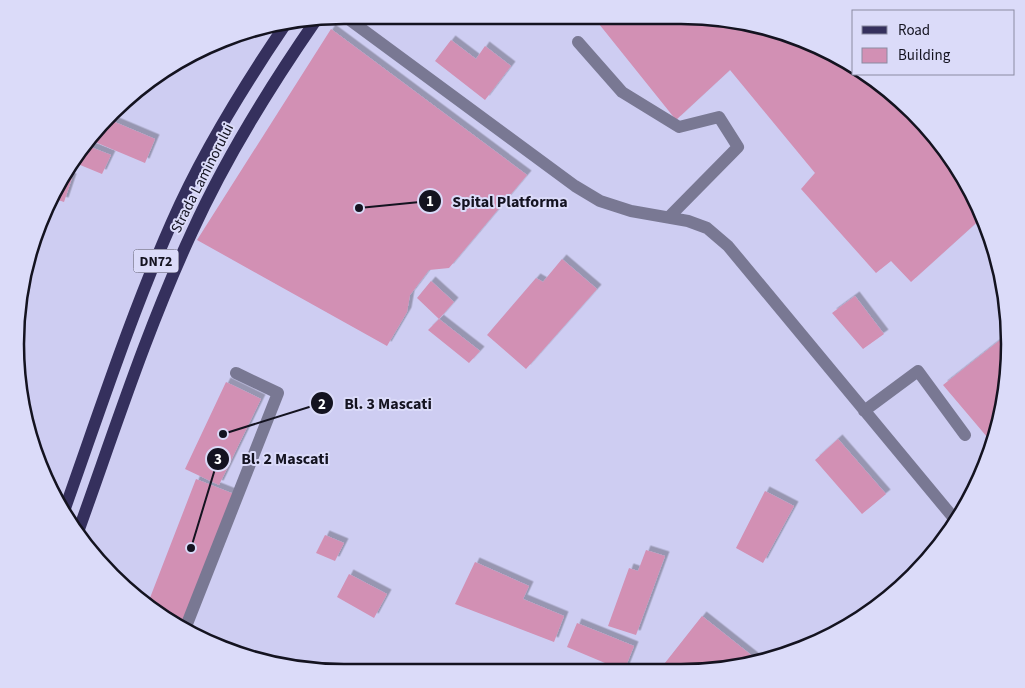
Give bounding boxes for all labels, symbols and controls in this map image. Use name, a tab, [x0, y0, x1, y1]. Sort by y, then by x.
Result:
legend	[852, 10, 1015, 75]
text: Road	[898, 20, 930, 41]
text: Building	[898, 45, 951, 66]
street label: Strada Laminorului	[166, 120, 239, 237]
callout: Spital Platforma	[418, 186, 578, 217]
text: 1	[426, 191, 434, 212]
text: Spital Platforma	[452, 191, 568, 213]
road number: DN72	[134, 250, 178, 272]
callout: Bl. 3 Mascati	[309, 388, 442, 419]
text: Bl. 3 Mascati	[344, 393, 432, 415]
text: 2	[318, 394, 326, 415]
callout: Bl. 2 Mascati	[206, 443, 339, 474]
text: Bl. 2 Mascati	[241, 448, 329, 470]
text: 3	[214, 449, 222, 470]

